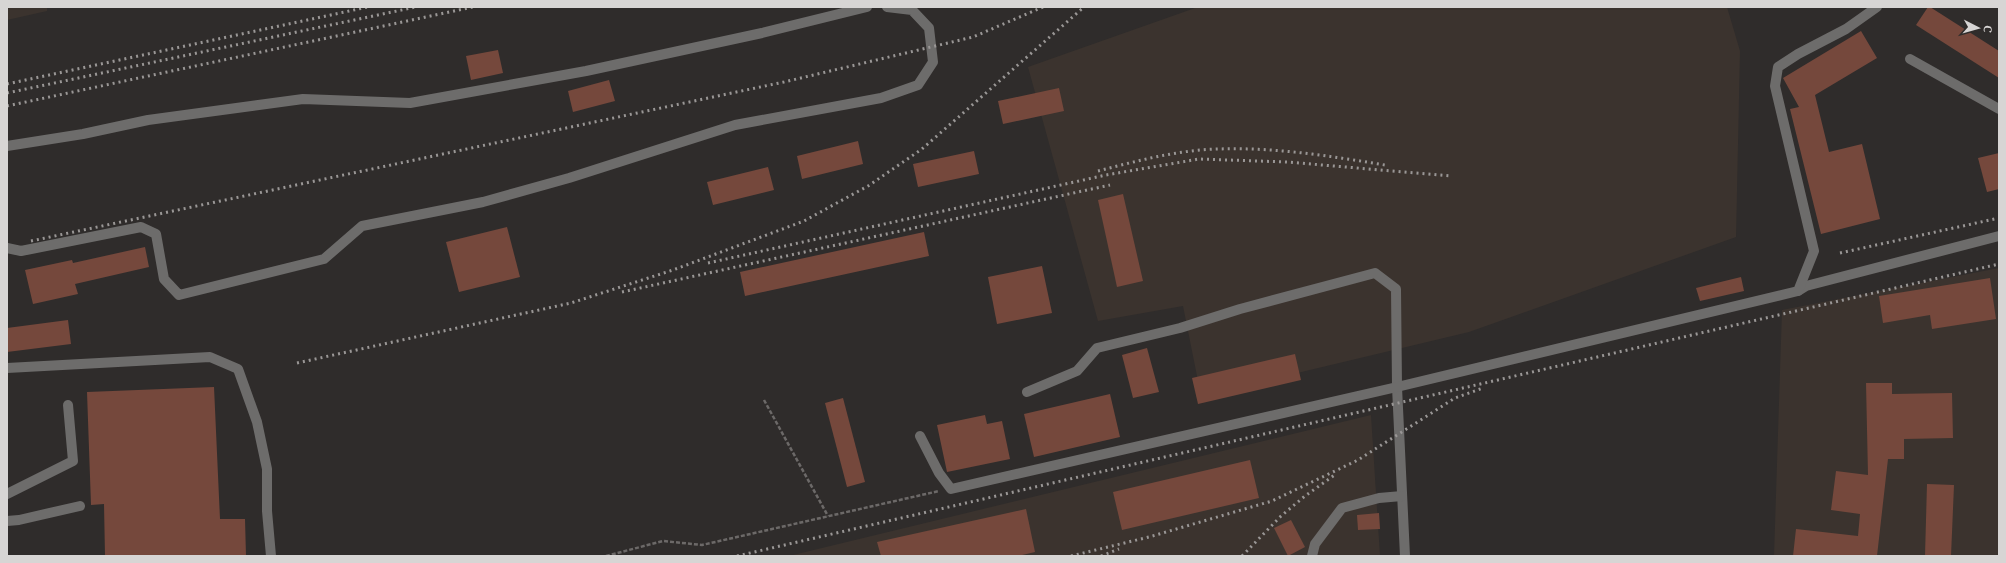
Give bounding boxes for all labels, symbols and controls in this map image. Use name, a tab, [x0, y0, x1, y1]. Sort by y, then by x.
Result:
north arrow	[1958, 8, 1998, 48]
text: С	[1981, 25, 1996, 33]

